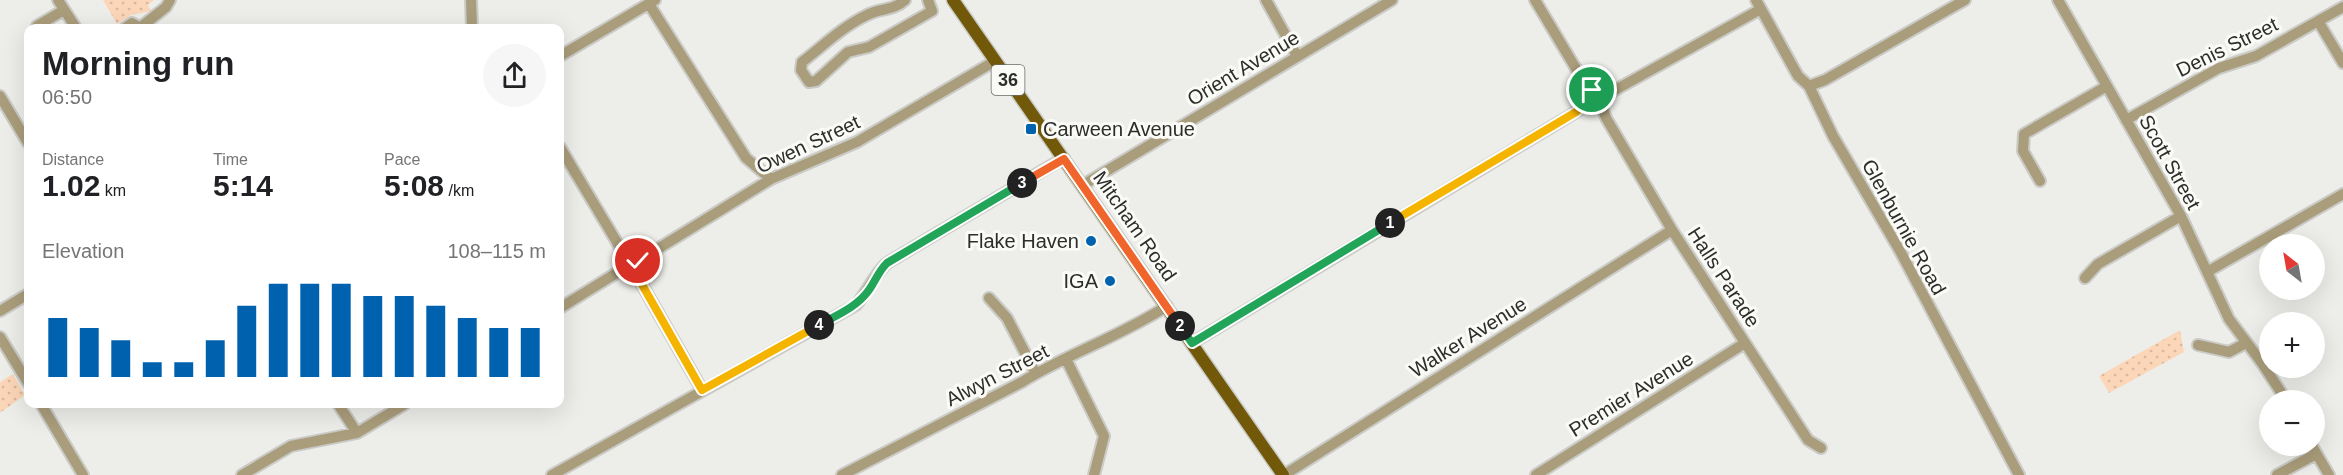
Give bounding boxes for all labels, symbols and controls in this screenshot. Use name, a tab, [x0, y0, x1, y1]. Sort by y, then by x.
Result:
street label: Denis Street	[2173, 13, 2282, 81]
street label: Orient Avenue	[1183, 26, 1303, 110]
button: share	[483, 44, 546, 107]
text: Morning run	[42, 45, 234, 82]
pin	[1566, 64, 1617, 115]
road number: 36	[992, 65, 1024, 95]
icon: arrive	[1575, 73, 1608, 106]
text: 06:50	[42, 86, 92, 108]
street label: Owen Street	[753, 110, 863, 177]
street label: Scott Street	[2135, 111, 2205, 213]
place label: Carween Avenue	[1043, 118, 1195, 140]
marker: Carween Avenue	[1024, 122, 1038, 136]
text: Distance	[42, 151, 104, 168]
text: Time	[213, 151, 248, 168]
text: Pace	[384, 151, 420, 168]
street label: Glenburnie Road	[1858, 156, 1950, 298]
street label: Mitcham Road	[1089, 167, 1181, 285]
pin: 3	[1007, 168, 1037, 198]
text: 1.02	[42, 169, 100, 202]
text: 5:14	[213, 169, 273, 202]
text: 5:08	[384, 169, 444, 202]
text: 3	[1018, 174, 1026, 191]
text: km	[100, 182, 126, 199]
text: /km	[444, 182, 474, 199]
pin: 1	[1375, 208, 1405, 238]
text: 1	[1386, 214, 1394, 231]
street label: Halls Parade	[1684, 223, 1764, 331]
place label: Flake Haven	[967, 230, 1079, 252]
marker: Flake Haven	[1084, 234, 1098, 248]
north arrow	[2259, 234, 2325, 300]
map controls	[2259, 234, 2325, 456]
pin	[612, 235, 663, 286]
text: Elevation	[42, 240, 124, 262]
text: 108–115 m	[447, 240, 546, 262]
icon: check	[621, 244, 654, 277]
place label: IGA	[1064, 270, 1099, 292]
marker: IGA	[1103, 274, 1117, 288]
street label: Walker Avenue	[1406, 292, 1530, 382]
pin: 4	[804, 310, 834, 340]
pin: 2	[1165, 311, 1195, 341]
button: +	[2259, 312, 2325, 378]
text: 4	[815, 316, 823, 333]
text: 2	[1176, 317, 1184, 334]
street label: Alwyn Street	[942, 340, 1052, 410]
street label: Premier Avenue	[1565, 347, 1697, 441]
button: −	[2259, 390, 2325, 456]

